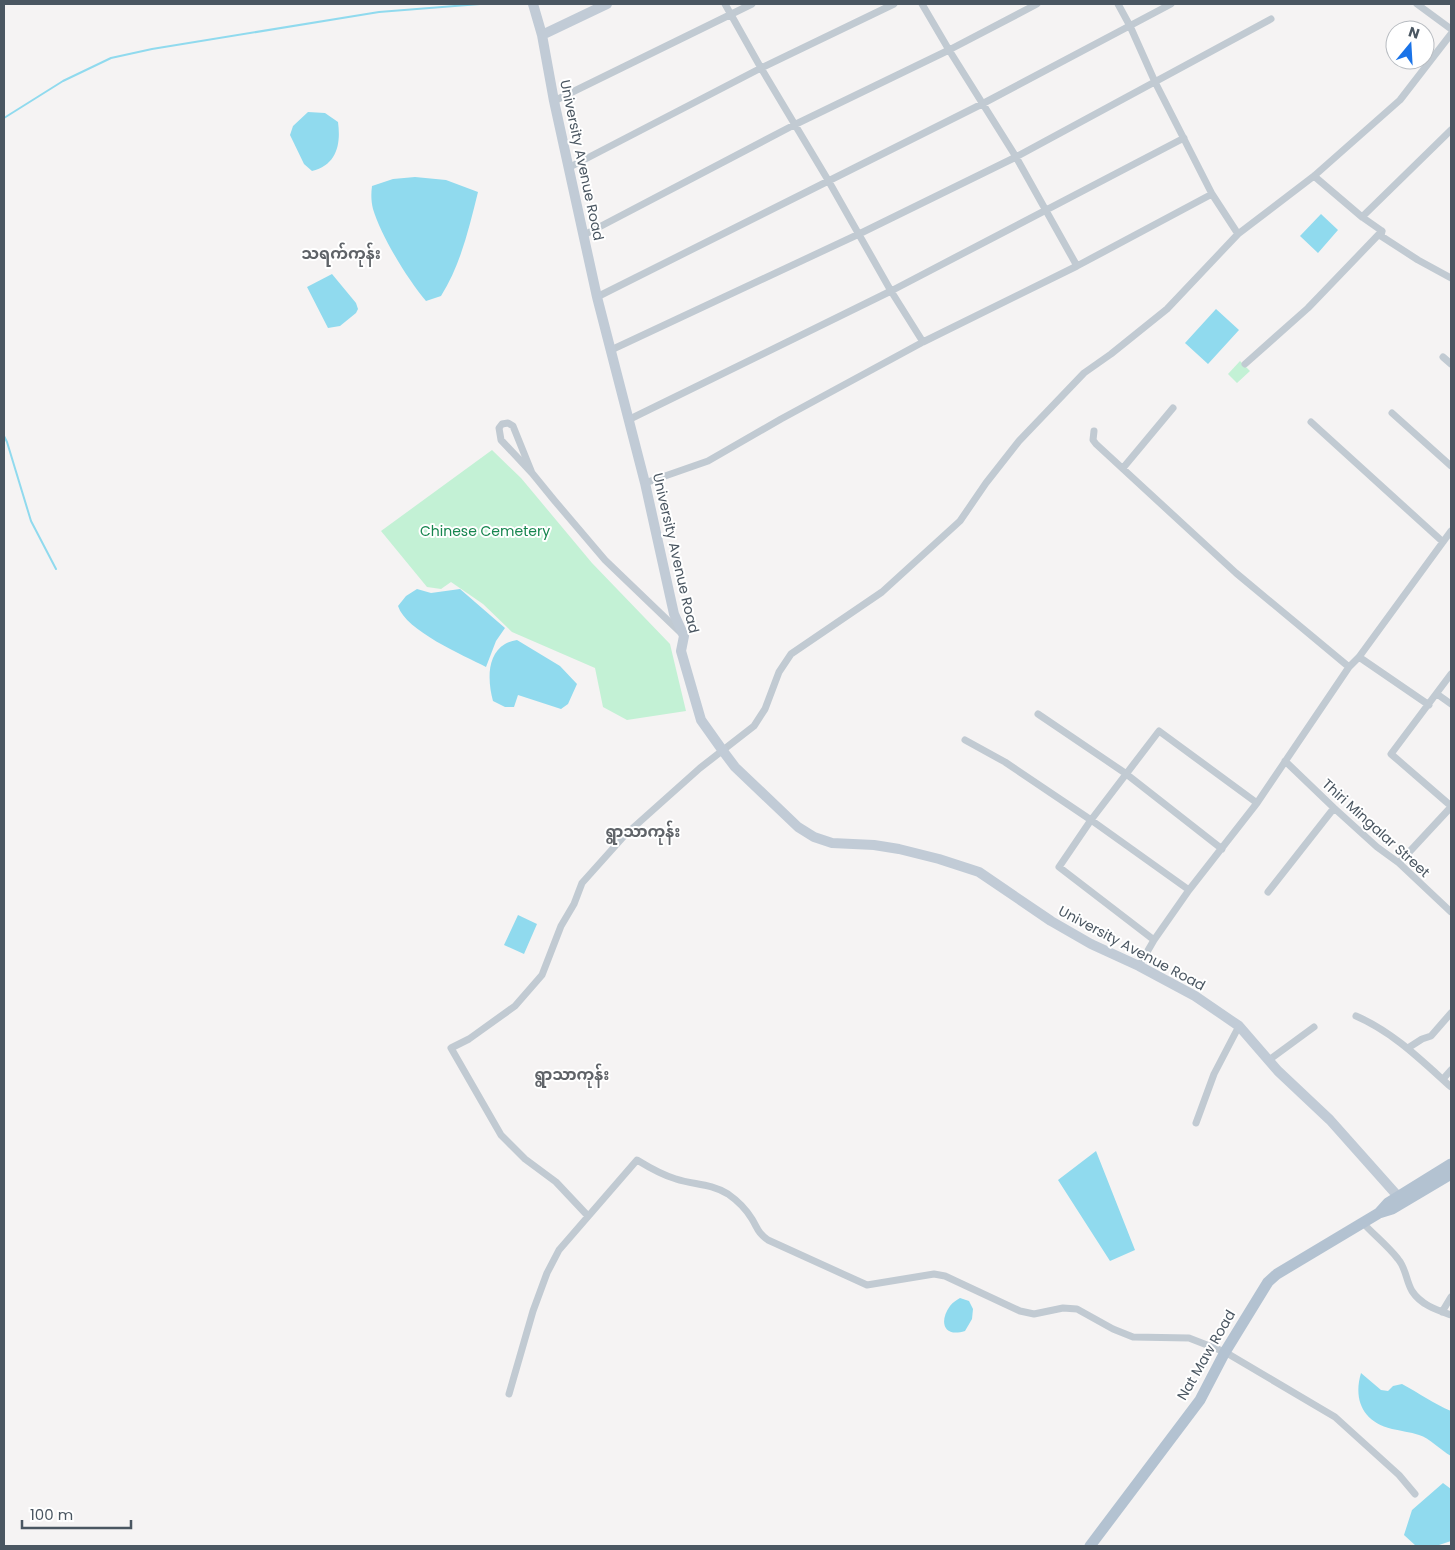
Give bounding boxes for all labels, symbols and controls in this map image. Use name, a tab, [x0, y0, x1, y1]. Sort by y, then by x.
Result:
north arrow	[1385, 20, 1435, 70]
text: N	[1406, 21, 1422, 44]
street label: University Avenue Road	[555, 78, 609, 242]
district label: သရက်ကုန်း	[301, 242, 381, 267]
street label: University Avenue Road	[648, 471, 704, 635]
park label: Chinese Cemetery	[420, 521, 550, 541]
street label: Thiri Mingalar Street	[1318, 774, 1434, 882]
district label: ရွာသာကုန်း	[606, 820, 680, 845]
street label: University Avenue Road	[1055, 901, 1209, 995]
district label: ရွာသာကုန်း	[535, 1063, 609, 1088]
street label: Nat Maw Road	[1172, 1306, 1240, 1404]
scale bar	[22, 1498, 131, 1530]
text: 100 m	[30, 1504, 73, 1525]

